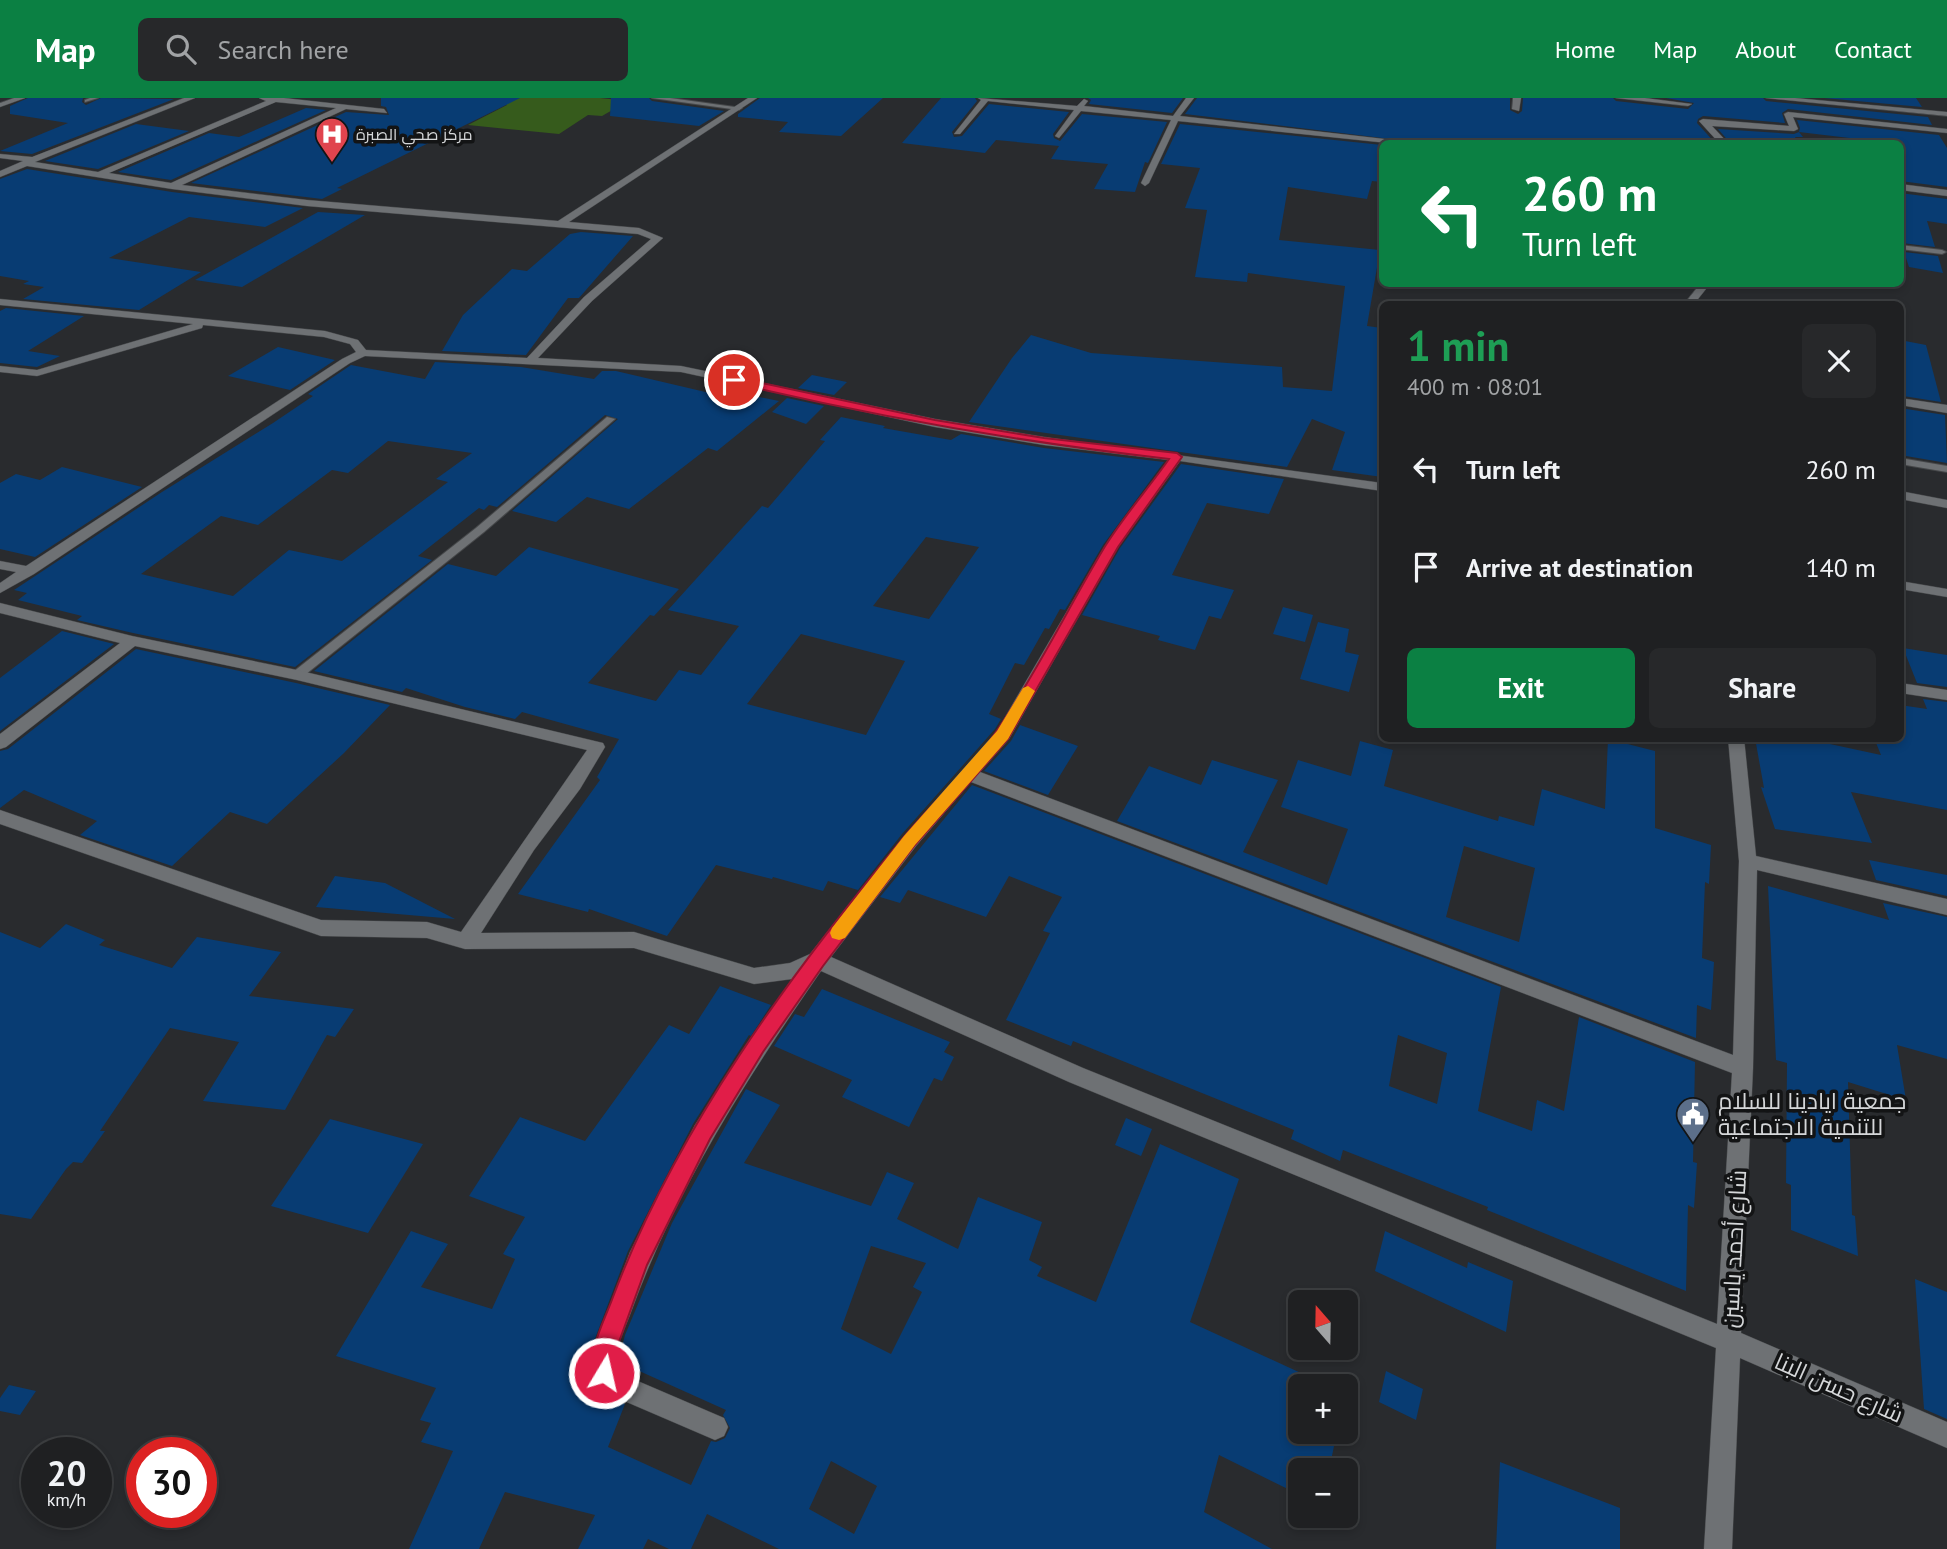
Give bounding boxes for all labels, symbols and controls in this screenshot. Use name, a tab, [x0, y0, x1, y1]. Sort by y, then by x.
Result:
search box	[138, 18, 628, 81]
text: Map	[35, 28, 96, 71]
icon: search	[162, 30, 200, 68]
text: Search here	[218, 33, 349, 66]
text: Home	[1555, 34, 1615, 65]
text: Map	[1653, 34, 1697, 65]
text: About	[1735, 34, 1796, 65]
text: Contact	[1834, 34, 1912, 65]
hospital icon: مركز صحي الصبرة	[313, 115, 351, 164]
place label: مركز صحي الصبرة	[356, 124, 473, 148]
text: 260 m	[1522, 161, 1657, 225]
icon: left	[1407, 168, 1498, 259]
text: Turn left	[1522, 223, 1637, 265]
text: 1 min	[1407, 318, 1509, 373]
button: close	[1802, 324, 1876, 398]
pin	[704, 350, 764, 410]
icon: arrive	[715, 361, 753, 399]
text: 400 m · 08:01	[1407, 372, 1543, 401]
icon: left	[1407, 450, 1445, 488]
text: Turn left	[1466, 453, 1560, 486]
text: 260 m	[1805, 453, 1876, 486]
icon: arrive	[1407, 548, 1445, 586]
text: Arrive at destination	[1466, 551, 1693, 584]
text: 140 m	[1805, 551, 1876, 584]
button: Exit	[1407, 648, 1635, 728]
button: Share	[1649, 648, 1876, 728]
place label: جمعية ايادينا للسلام للتنمية الاجتماعية	[1718, 1086, 1906, 1141]
public building icon: جمعية ايادينا للسلام للتنمية الاجتماعية	[1674, 1095, 1712, 1144]
street label: شارع أحمد ياسين	[1715, 1169, 1754, 1329]
north arrow	[1288, 1290, 1358, 1360]
map controls	[1288, 1290, 1358, 1528]
position arrow	[567, 1336, 641, 1410]
street label: شارع حسن البنا	[1770, 1346, 1908, 1431]
button: +	[1288, 1374, 1358, 1444]
speed limit sign: 30	[126, 1437, 217, 1528]
text: 20	[47, 1450, 86, 1496]
button: −	[1288, 1458, 1358, 1528]
text: km/h	[47, 1488, 86, 1511]

